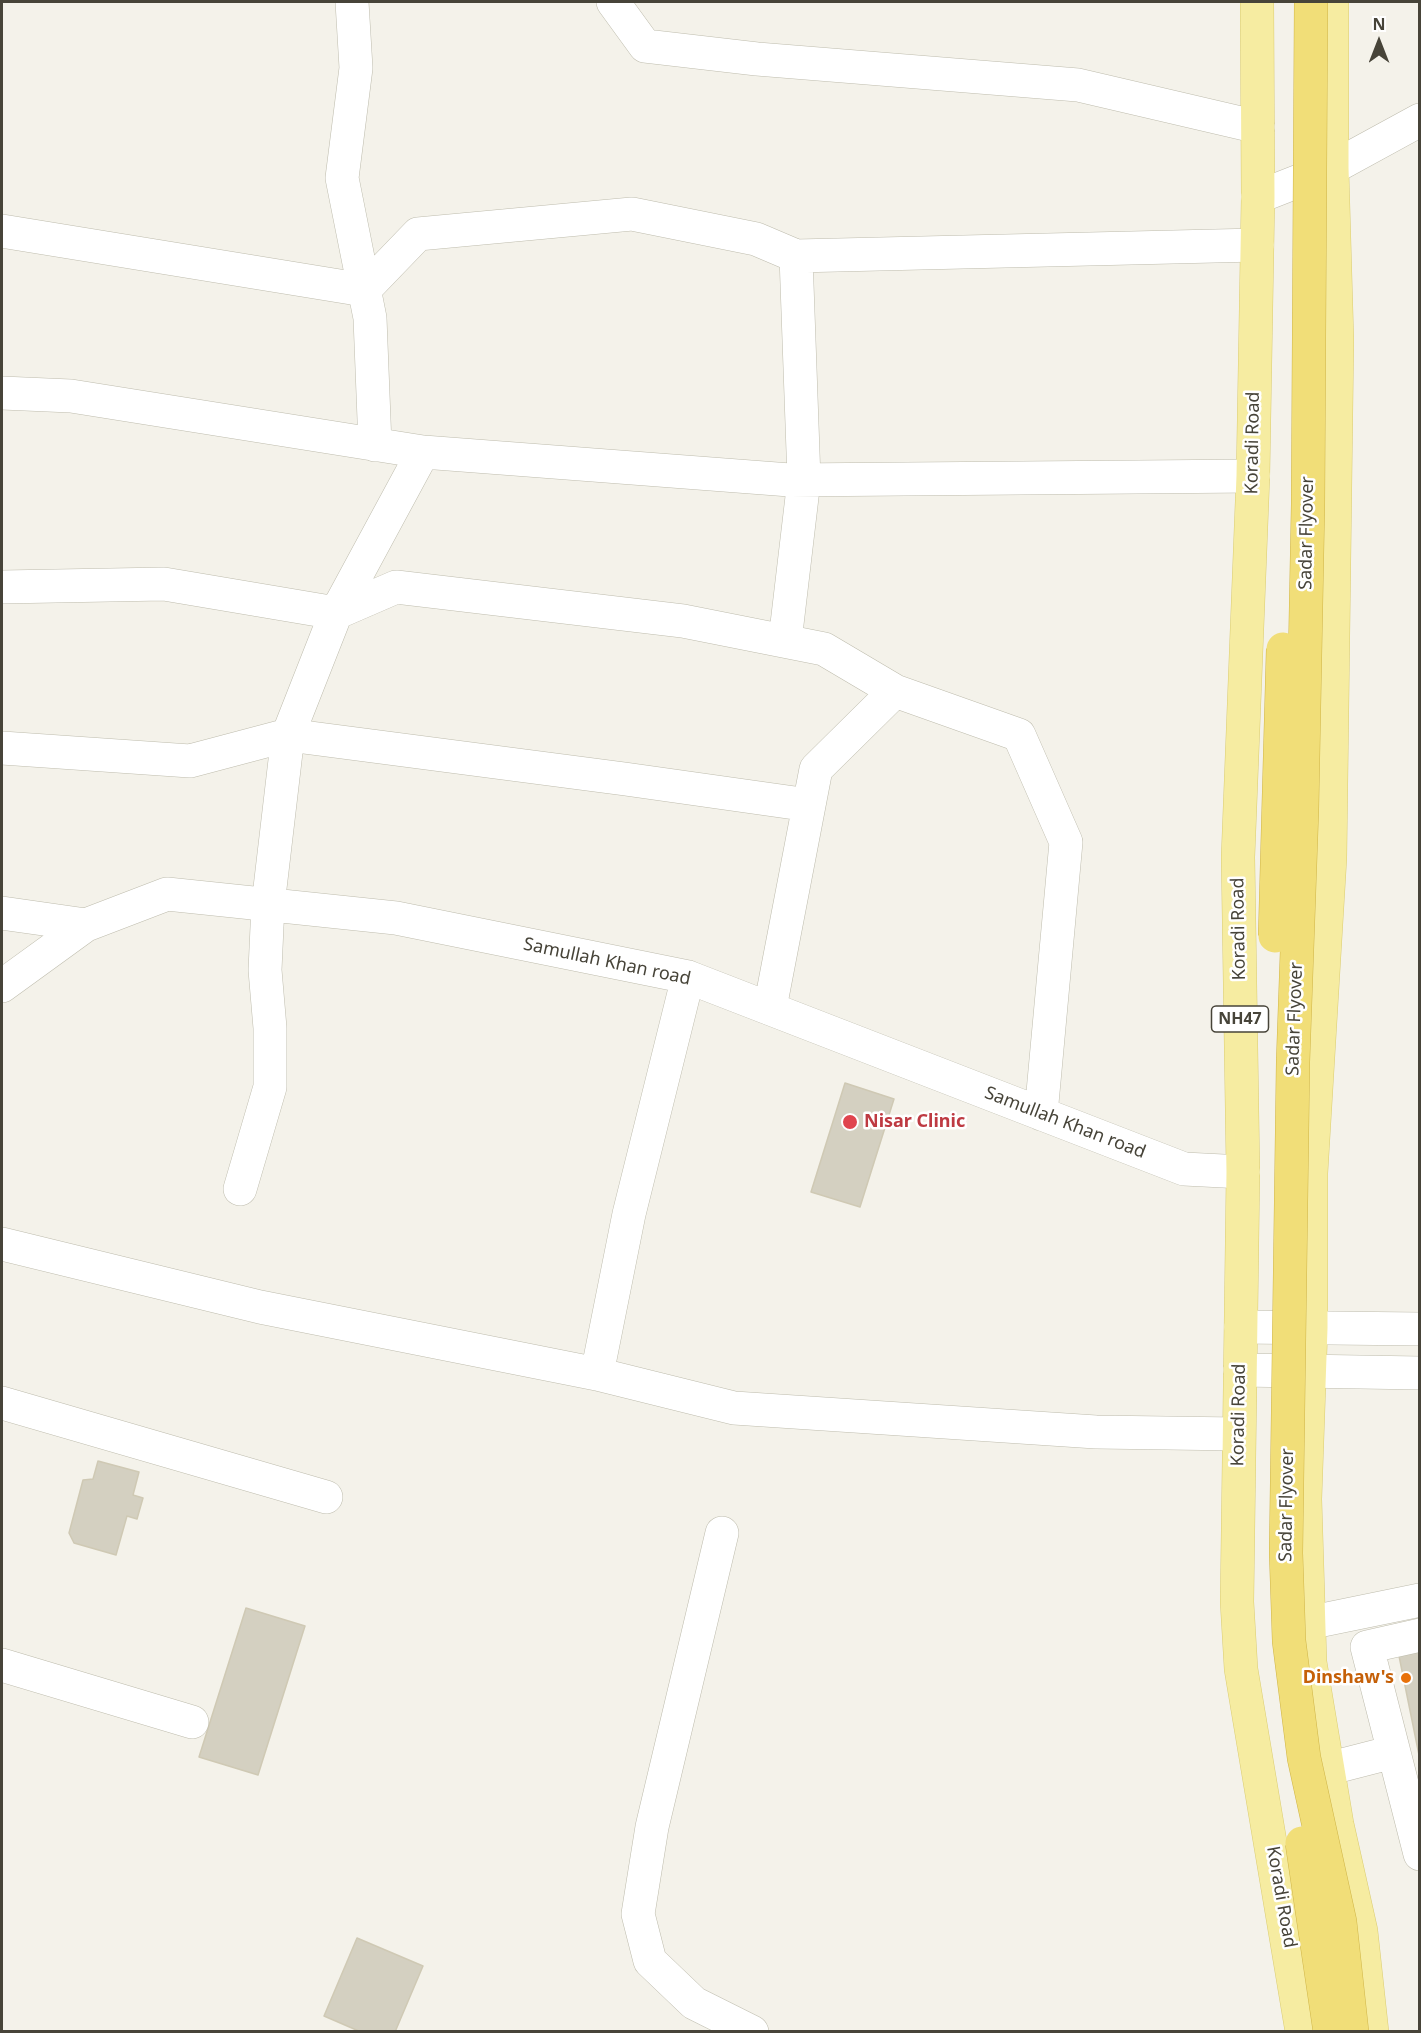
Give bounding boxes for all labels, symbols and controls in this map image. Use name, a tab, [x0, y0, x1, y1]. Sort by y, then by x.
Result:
north arrow	[1349, 12, 1409, 72]
text: N	[1372, 13, 1386, 35]
street label: Koradi Road	[1241, 391, 1265, 495]
street label: Sadar Flyover	[1295, 476, 1319, 590]
street label: Koradi Road	[1227, 877, 1251, 981]
street label: Samullah Khan road	[521, 934, 693, 990]
street label: Sadar Flyover	[1282, 962, 1308, 1076]
road number: NH47	[1212, 1006, 1268, 1032]
street label: Samullah Khan road	[982, 1082, 1148, 1164]
place label: Nisar Clinic	[864, 1111, 965, 1133]
marker: Nisar Clinic	[841, 1113, 859, 1131]
street label: Koradi Road	[1227, 1363, 1251, 1467]
street label: Sadar Flyover	[1275, 1448, 1299, 1562]
place label: Dinshaw's	[1303, 1667, 1394, 1689]
marker: Dinshaw's	[1399, 1671, 1413, 1685]
street label: Koradi Road	[1261, 1844, 1301, 1950]

